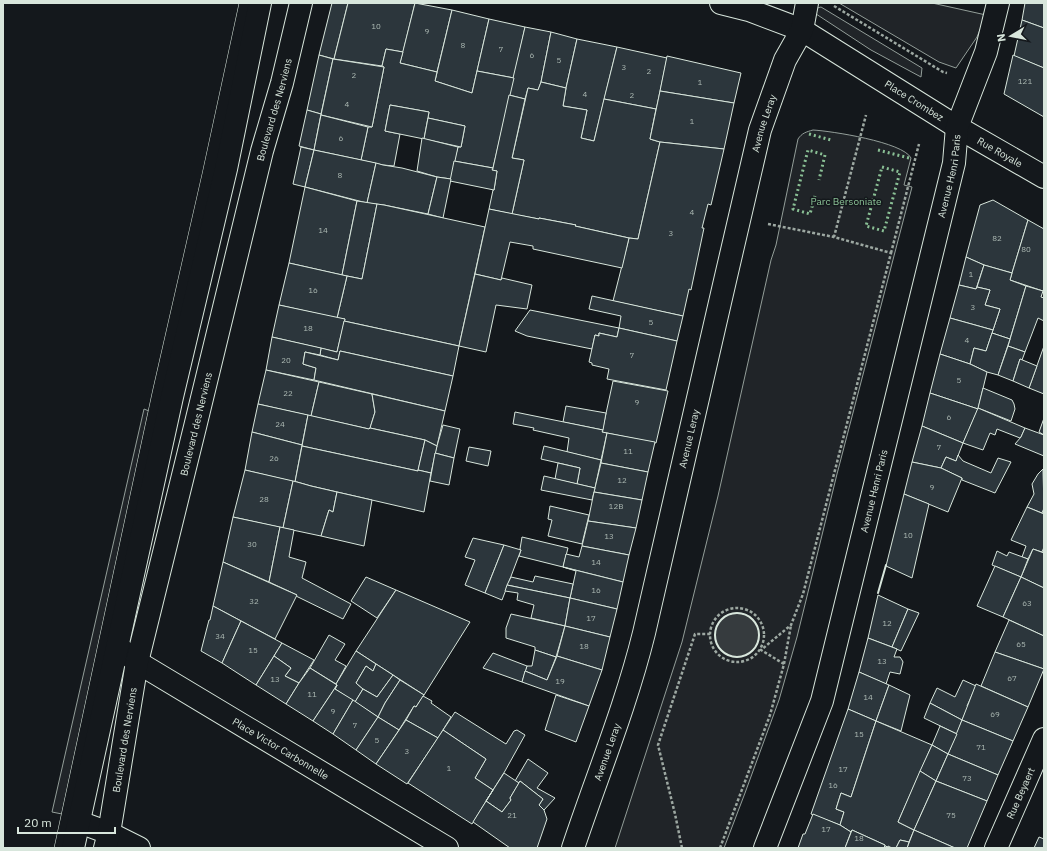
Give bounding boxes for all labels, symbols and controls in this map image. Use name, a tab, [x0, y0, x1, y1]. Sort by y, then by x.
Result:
north arrow	[991, 16, 1031, 56]
house number: 10	[371, 21, 381, 31]
house number: 9	[425, 26, 430, 36]
text: N	[994, 33, 1009, 43]
house number: 8	[461, 40, 466, 50]
house number: 7	[499, 44, 504, 54]
house number: 6	[530, 50, 535, 60]
house number: 5	[557, 55, 562, 65]
street label: Boulevard des Nerviens	[253, 57, 294, 162]
house number: 3	[622, 62, 627, 72]
house number: 2	[647, 66, 652, 76]
house number: 2	[352, 70, 357, 80]
house number: 121	[1018, 76, 1032, 86]
house number: 1	[698, 77, 703, 87]
street label: Place Crombez	[882, 77, 947, 124]
house number: 4	[583, 89, 588, 99]
house number: 2	[630, 90, 635, 100]
street label: Avenue Leray	[749, 93, 779, 154]
house number: 4	[345, 99, 350, 109]
house number: 1	[690, 116, 695, 126]
house number: 6	[339, 133, 344, 143]
street label: Avenue Henri Paris	[934, 134, 963, 219]
street label: Rue Royale	[975, 134, 1025, 170]
house number: 8	[338, 170, 343, 180]
park label: Parc Bersoniate	[811, 195, 882, 208]
house number: 4	[690, 207, 695, 217]
house number: 14	[318, 225, 328, 235]
house number: 3	[669, 228, 674, 238]
house number: 82	[992, 233, 1002, 243]
house number: 80	[1021, 244, 1031, 254]
house number: 1	[969, 269, 974, 279]
house number: 16	[308, 285, 318, 295]
house number: 3	[971, 302, 976, 312]
house number: 5	[649, 317, 654, 327]
house number: 18	[303, 323, 313, 333]
house number: 4	[965, 335, 970, 345]
house number: 7	[630, 350, 635, 360]
house number: 20	[281, 355, 291, 365]
street label: Boulevard des Nerviens	[177, 371, 215, 477]
house number: 5	[957, 375, 962, 385]
house number: 22	[283, 388, 293, 398]
house number: 9	[635, 397, 640, 407]
street label: Avenue Leray	[676, 408, 702, 469]
house number: 6	[947, 412, 952, 422]
house number: 24	[275, 419, 285, 429]
house number: 7	[937, 442, 942, 452]
house number: 11	[623, 446, 633, 456]
street label: Avenue Henri Paris	[857, 448, 890, 534]
house number: 26	[269, 453, 279, 463]
house number: 12	[617, 475, 627, 485]
house number: 9	[930, 482, 935, 492]
house number: 28	[259, 494, 269, 504]
house number: 12B	[609, 501, 623, 511]
house number: 10	[903, 530, 913, 540]
house number: 13	[604, 531, 614, 541]
house number: 30	[247, 539, 257, 549]
house number: 14	[591, 557, 601, 567]
house number: 16	[591, 585, 601, 595]
house number: 32	[249, 596, 259, 606]
house number: 63	[1022, 598, 1032, 608]
house number: 17	[586, 613, 596, 623]
house number: 12	[882, 618, 892, 628]
house number: 34	[215, 631, 225, 641]
house number: 65	[1016, 639, 1026, 649]
house number: 18	[579, 641, 589, 651]
house number: 15	[248, 645, 258, 655]
house number: 13	[877, 656, 887, 666]
house number: 67	[1007, 673, 1017, 683]
house number: 13	[270, 674, 280, 684]
house number: 19	[555, 676, 565, 686]
street label: Boulevard des Nerviens	[109, 686, 139, 793]
house number: 11	[307, 689, 317, 699]
house number: 14	[863, 692, 873, 702]
house number: 9	[331, 706, 336, 716]
house number: 69	[990, 709, 1000, 719]
street label: Place Victor Carbonnelle	[230, 714, 332, 783]
house number: 7	[353, 720, 358, 730]
street label: Avenue Leray	[591, 721, 623, 782]
house number: 15	[854, 729, 864, 739]
house number: 5	[375, 735, 380, 745]
house number: 71	[976, 742, 986, 752]
house number: 3	[405, 746, 410, 756]
house number: 1	[447, 763, 452, 773]
house number: 17	[838, 764, 848, 774]
street label: Rue Beyaert	[1003, 765, 1037, 821]
house number: 73	[962, 773, 972, 783]
house number: 16	[828, 780, 838, 790]
scale bar	[18, 809, 115, 835]
house number: 21	[507, 810, 517, 820]
house number: 75	[946, 810, 956, 820]
text: 20 m	[24, 815, 52, 830]
house number: 17	[821, 824, 831, 834]
house number: 18	[854, 833, 864, 843]

